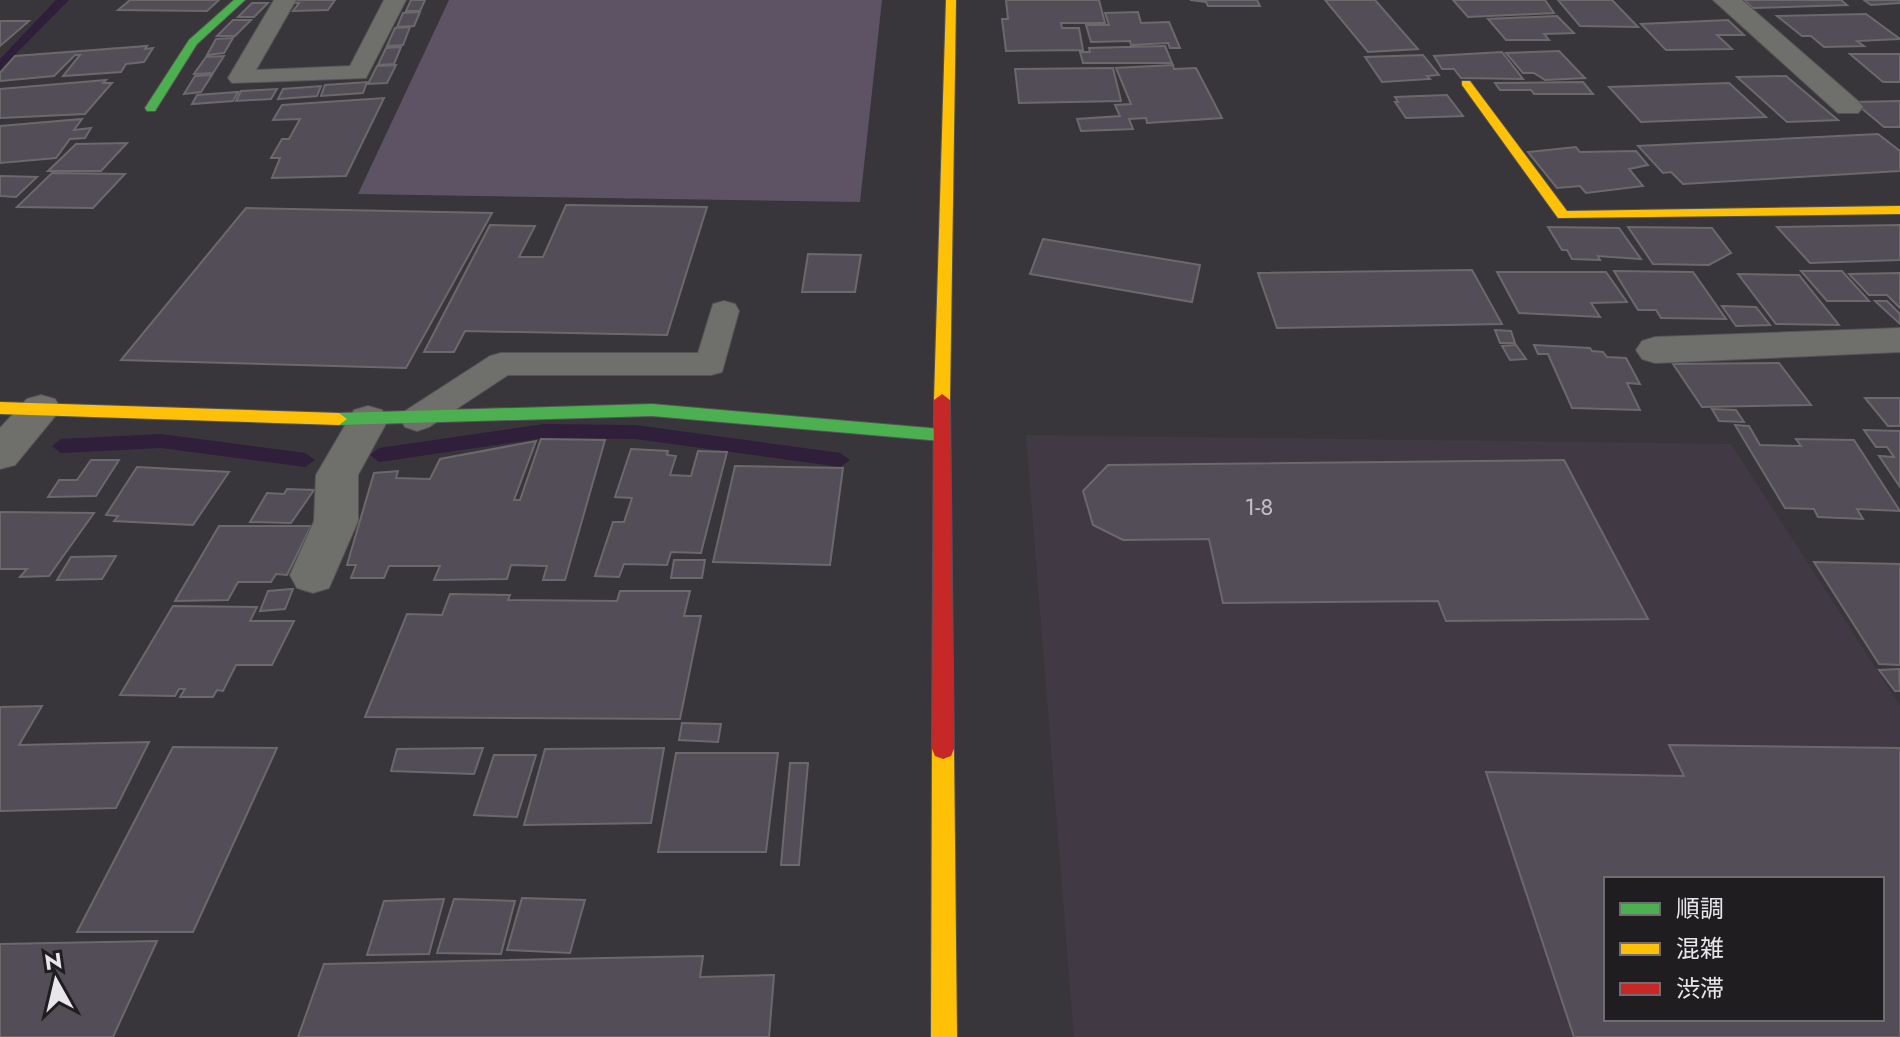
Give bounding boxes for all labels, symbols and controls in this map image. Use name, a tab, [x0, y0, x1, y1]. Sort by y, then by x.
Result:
house number: 1-8	[1245, 489, 1273, 524]
legend	[1604, 877, 1884, 1021]
text: 順調	[1676, 891, 1724, 926]
text: 混雑	[1676, 931, 1724, 966]
north arrow	[16, 941, 96, 1021]
text: N	[42, 944, 64, 978]
text: 渋滞	[1676, 971, 1724, 1006]

